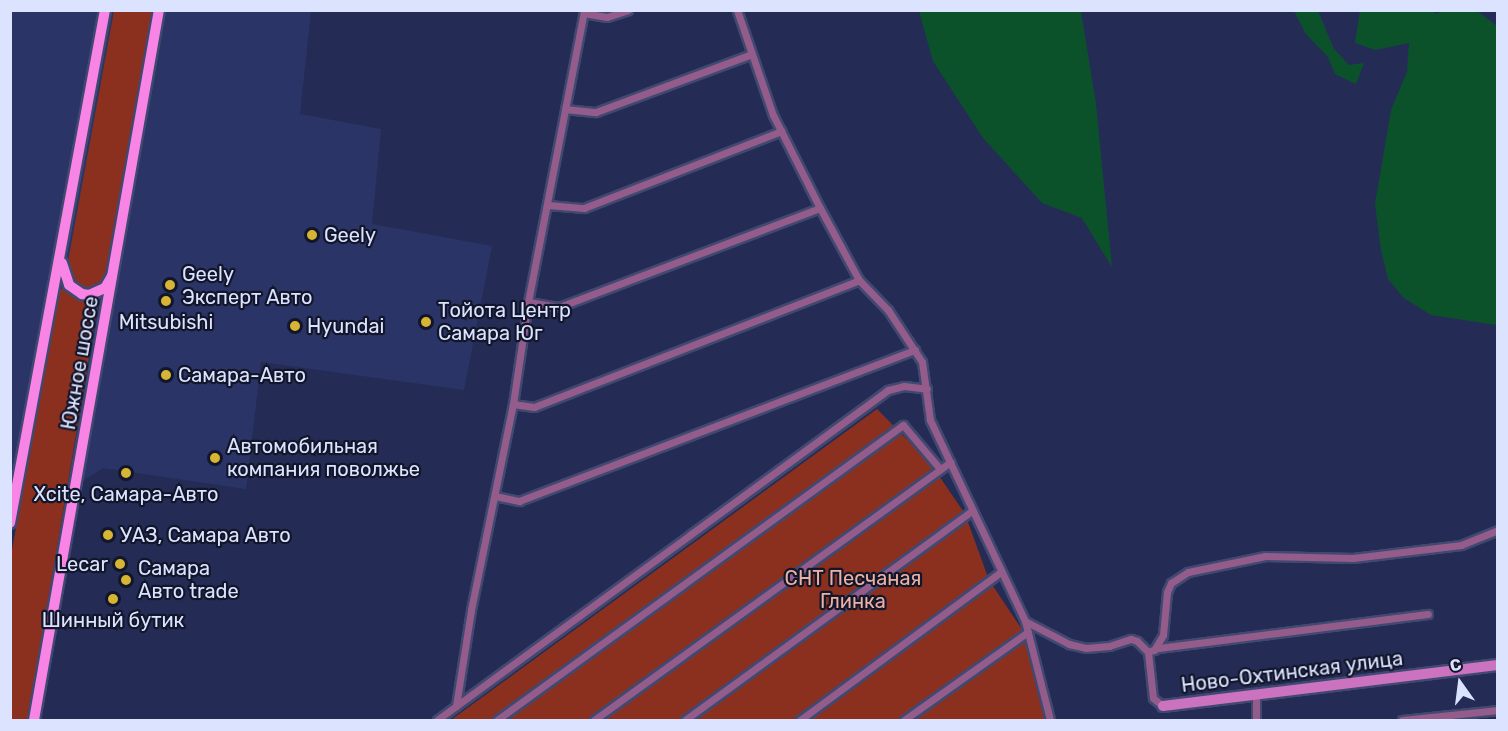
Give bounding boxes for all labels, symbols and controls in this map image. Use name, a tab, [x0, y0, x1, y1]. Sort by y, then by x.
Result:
place label: Geely	[324, 223, 376, 247]
marker: Geely	[305, 228, 319, 242]
place label: Geely Эксперт Авто	[182, 262, 313, 309]
marker: Geely Эксперт Авто	[163, 278, 177, 292]
street label: Южное шоссе	[56, 294, 104, 432]
marker: Mitsubishi	[159, 294, 173, 308]
place label: Тойота Центр Самара Юг	[438, 298, 571, 345]
place label: Mitsubishi	[119, 310, 213, 334]
place label: Hyundai	[307, 314, 384, 338]
marker: Тойота Центр Самара Юг	[419, 315, 433, 329]
marker: Hyundai	[288, 319, 302, 333]
place label: Самара-Авто	[178, 363, 306, 387]
marker: Самара-Авто	[159, 368, 173, 382]
place label: Автомобильная компания поволжье	[227, 434, 420, 481]
marker: Автомобильная компания поволжье	[208, 451, 222, 465]
marker: Xcite, Самара-Авто	[119, 466, 133, 480]
place label: Xcite, Самара-Авто	[34, 482, 218, 506]
place label: УАЗ, Самара Авто	[120, 523, 291, 547]
marker: УАЗ, Самара Авто	[101, 528, 115, 542]
place label: Lecar	[56, 552, 108, 576]
place label: Самара Авто trade	[138, 556, 239, 603]
marker: Lecar	[113, 557, 127, 571]
park label: СНТ Песчаная Глинка	[785, 566, 921, 613]
marker: Самара Авто trade	[119, 573, 133, 587]
marker: Шинный бутик	[106, 592, 120, 606]
place label: Шинный бутик	[42, 608, 184, 632]
street label: Ново-Охтинская улица	[1180, 646, 1404, 698]
north arrow	[1430, 653, 1490, 713]
text: С	[1448, 654, 1463, 676]

